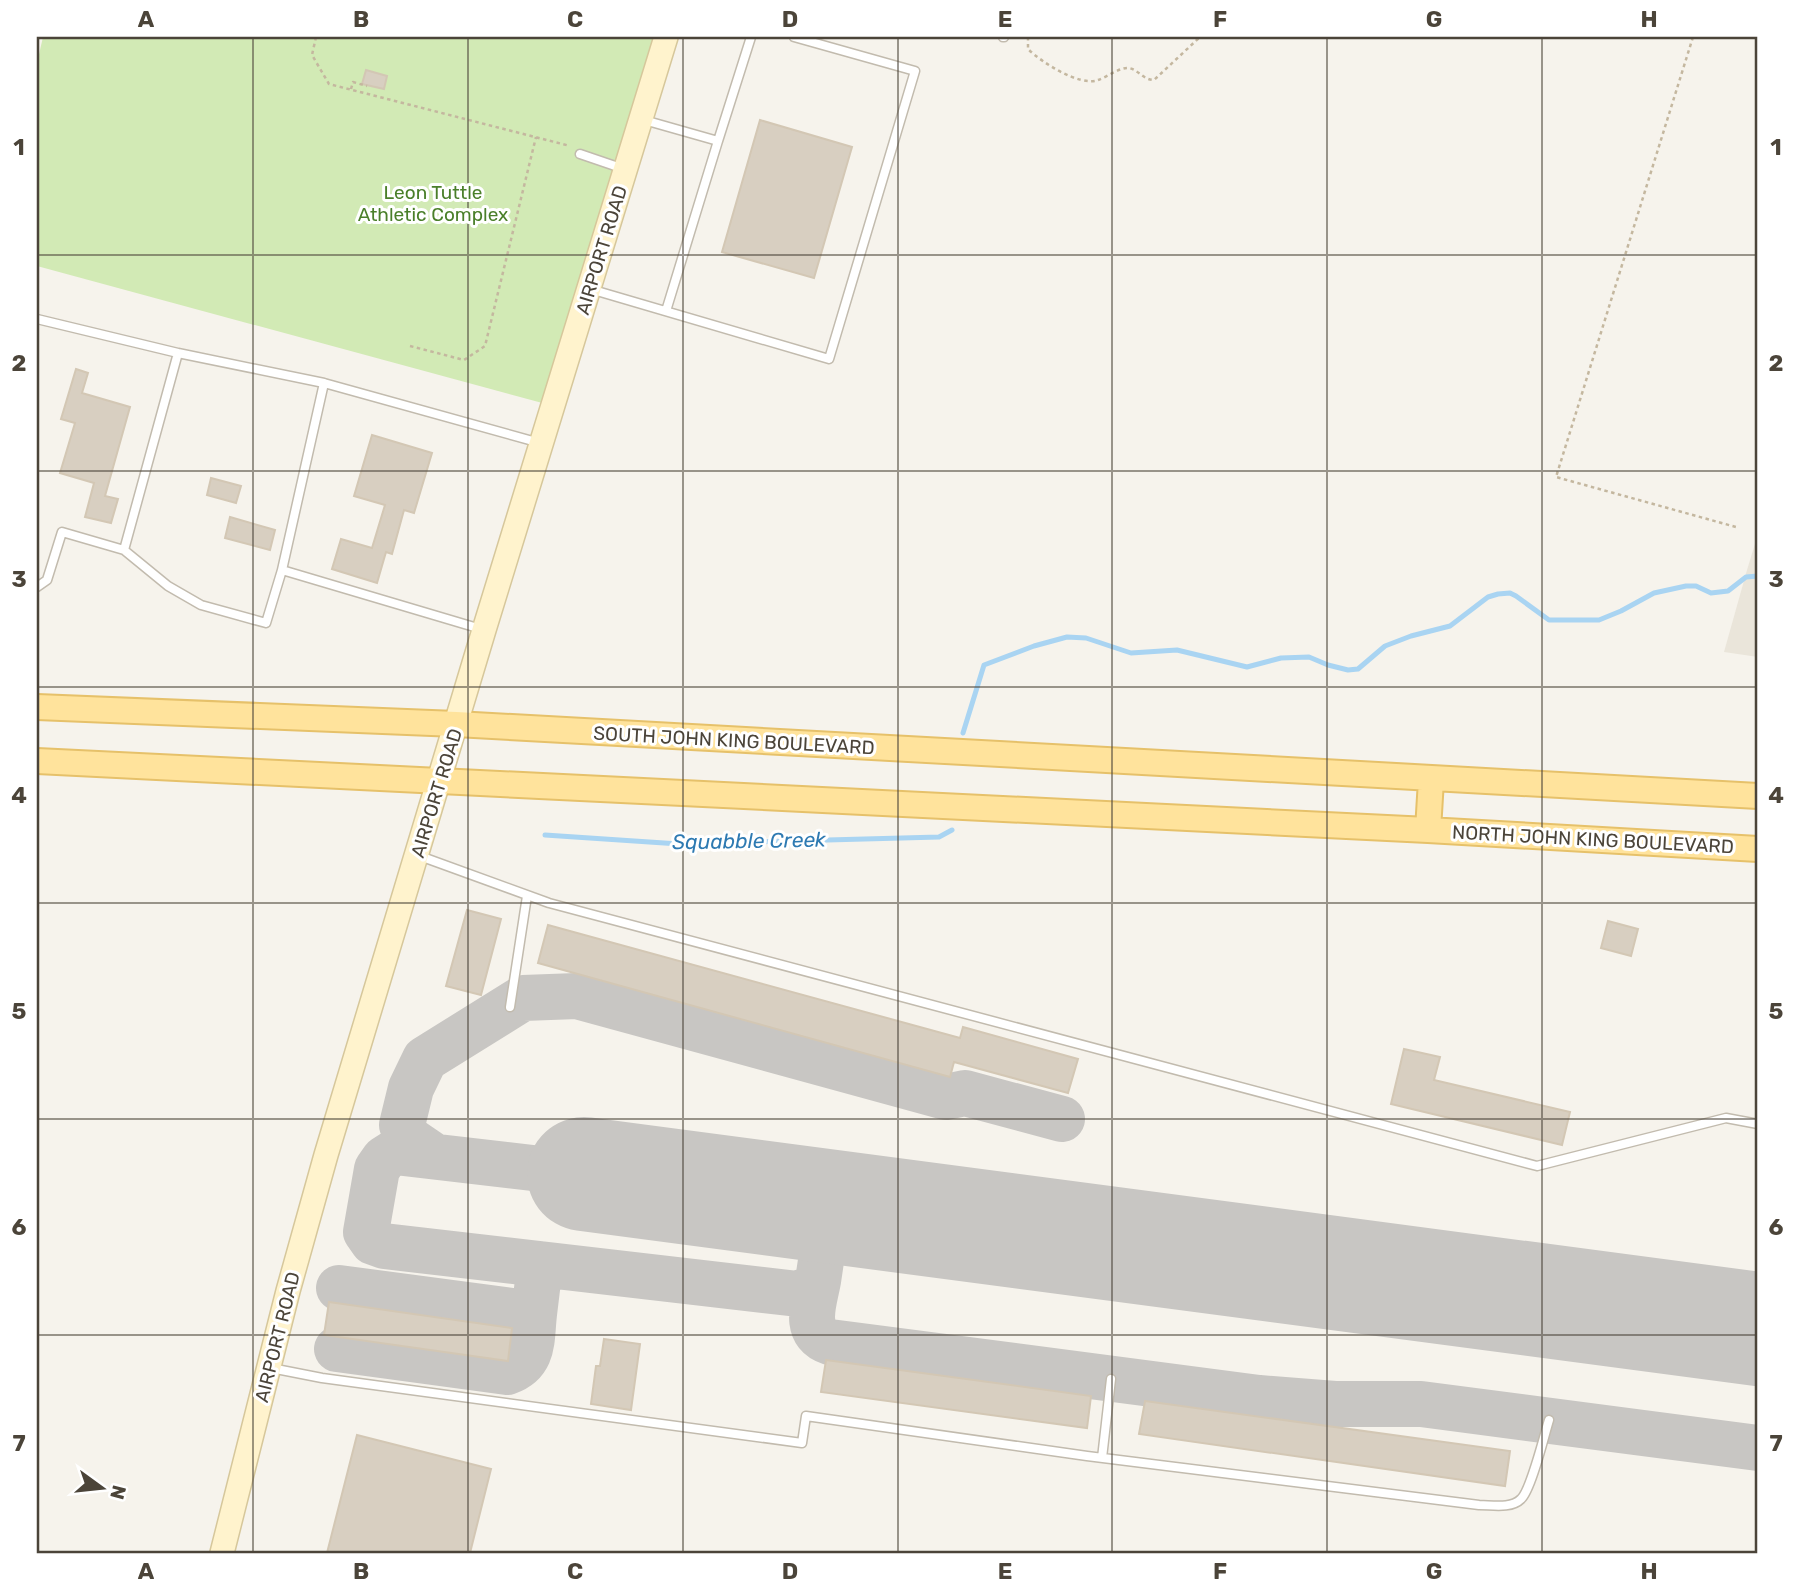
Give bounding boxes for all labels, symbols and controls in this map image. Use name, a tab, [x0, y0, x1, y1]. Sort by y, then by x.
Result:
text: A	[138, 5, 155, 33]
text: B	[353, 5, 369, 33]
text: C	[567, 5, 583, 33]
text: D	[782, 5, 798, 33]
text: E	[998, 5, 1012, 33]
text: F	[1213, 5, 1227, 33]
text: G	[1426, 5, 1442, 33]
text: H	[1640, 5, 1658, 33]
text: 1	[13, 133, 25, 161]
text: 1	[1770, 133, 1782, 161]
park label: Leon Tuttle Athletic Complex	[358, 181, 508, 226]
street label: AIRPORT ROAD	[571, 183, 632, 317]
text: 2	[12, 349, 26, 377]
text: 2	[1769, 349, 1783, 377]
text: 3	[11, 565, 27, 593]
text: 3	[1768, 565, 1784, 593]
street label: SOUTH JOHN KING BOULEVARD	[593, 722, 875, 759]
street label: AIRPORT ROAD	[406, 726, 467, 860]
text: 4	[11, 781, 27, 809]
text: 4	[1768, 781, 1784, 809]
street label: NORTH JOHN KING BOULEVARD	[1452, 821, 1734, 858]
water label: Squabble Creek	[672, 827, 827, 854]
text: 5	[12, 997, 27, 1025]
text: 5	[1769, 997, 1784, 1025]
text: 6	[12, 1213, 27, 1241]
text: 6	[1769, 1213, 1784, 1241]
street label: AIRPORT ROAD	[250, 1269, 305, 1405]
text: 7	[12, 1429, 26, 1457]
text: 7	[1769, 1429, 1783, 1457]
north arrow	[66, 1454, 136, 1524]
text: N	[105, 1483, 131, 1502]
text: A	[138, 1557, 155, 1585]
text: B	[353, 1557, 369, 1585]
text: C	[567, 1557, 583, 1585]
text: D	[782, 1557, 798, 1585]
text: E	[998, 1557, 1012, 1585]
text: F	[1213, 1557, 1227, 1585]
text: G	[1426, 1557, 1442, 1585]
text: H	[1640, 1557, 1658, 1585]

